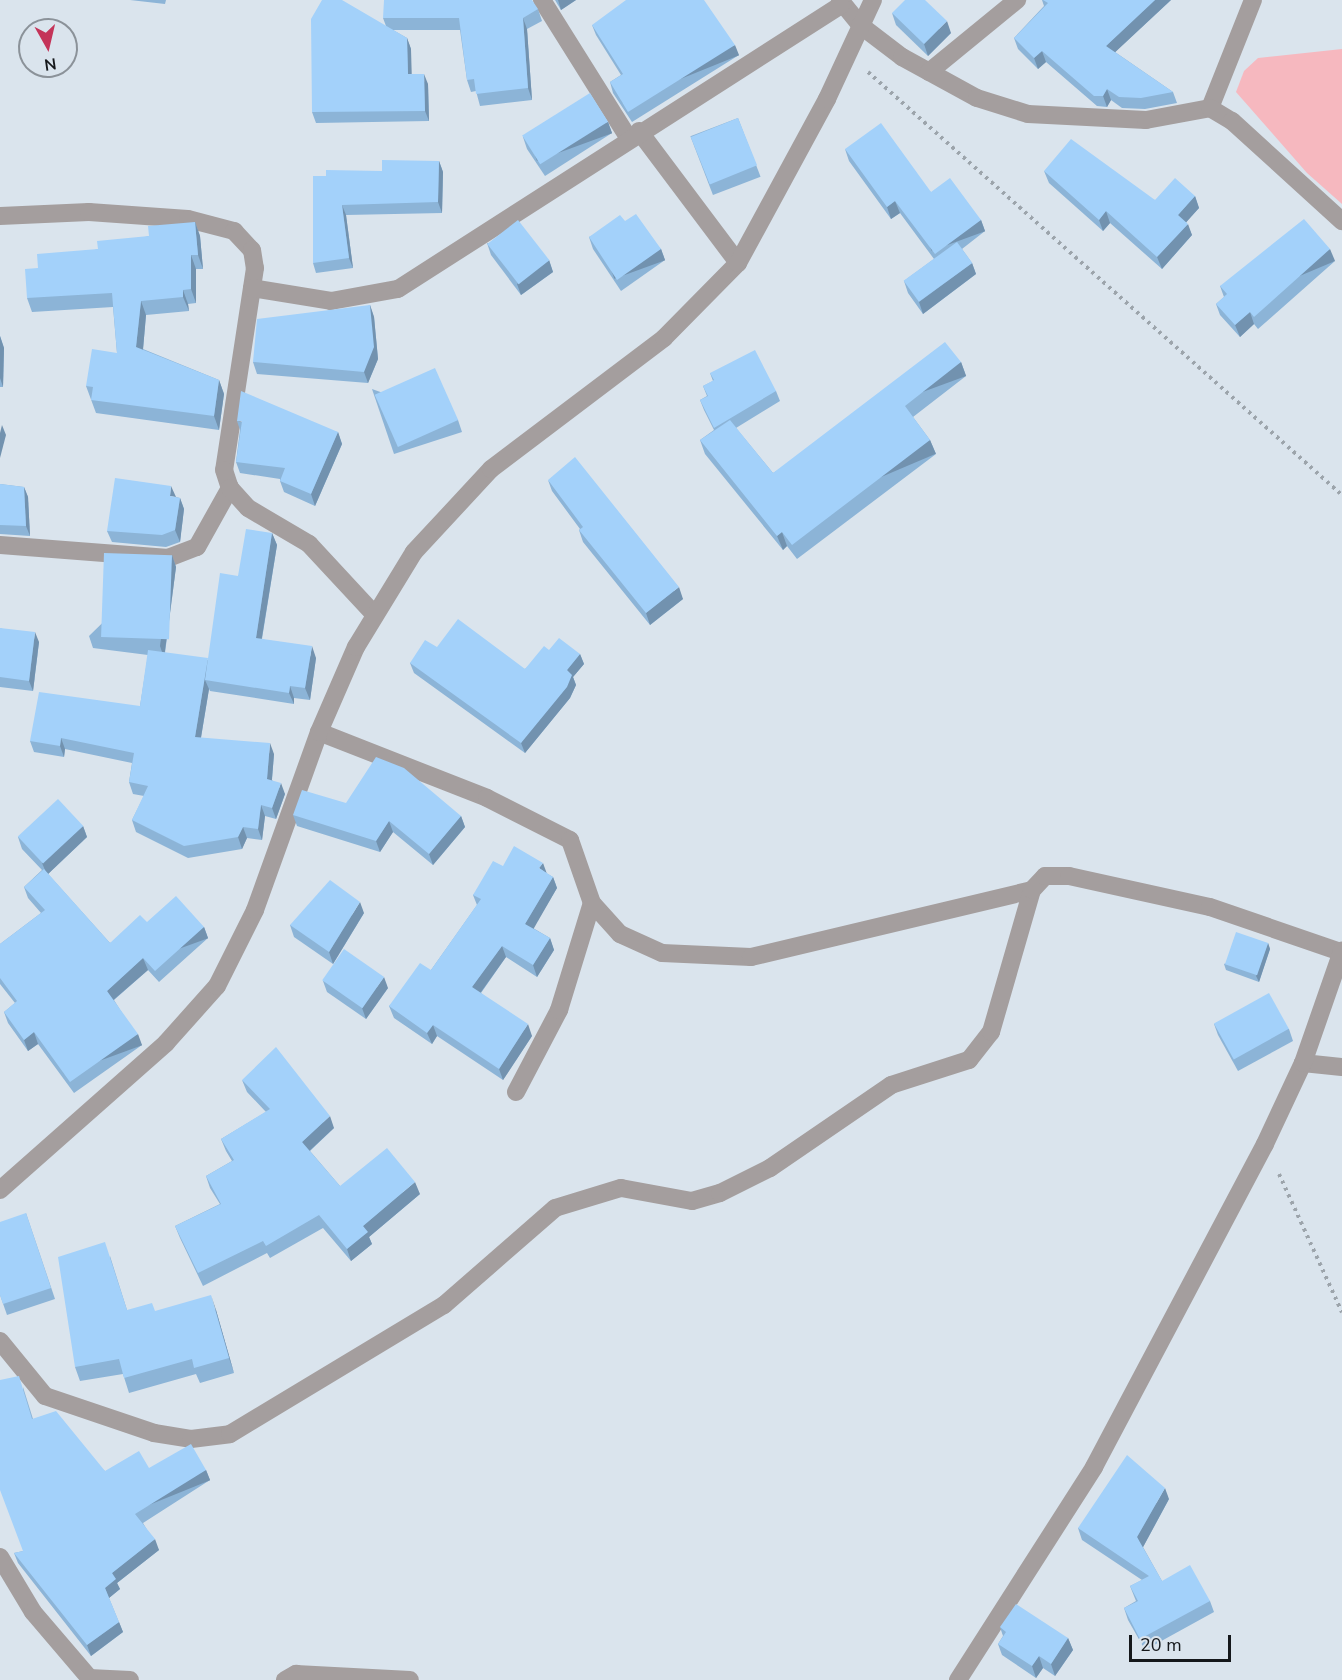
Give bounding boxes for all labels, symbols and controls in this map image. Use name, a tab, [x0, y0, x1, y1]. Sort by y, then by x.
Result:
north arrow	[18, 18, 78, 78]
text: N	[43, 52, 58, 76]
scale bar	[1132, 1623, 1234, 1661]
text: 20 m	[1140, 1633, 1182, 1657]

